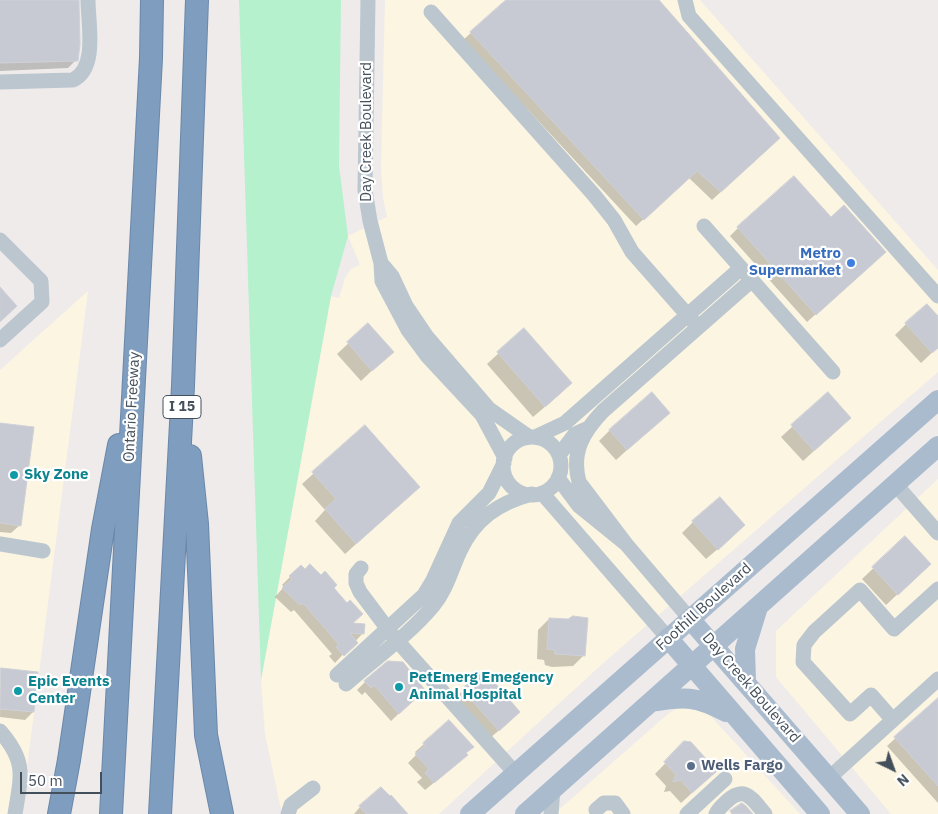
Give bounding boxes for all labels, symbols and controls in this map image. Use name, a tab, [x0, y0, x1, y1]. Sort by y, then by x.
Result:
street label: Day Creek Boulevard	[358, 62, 376, 202]
place label: Metro Supermarket	[749, 245, 841, 280]
marker: Metro Supermarket	[845, 257, 857, 269]
street label: Ontario Freeway	[120, 351, 144, 463]
road number: I 15	[163, 396, 201, 418]
place label: Sky Zone	[24, 466, 88, 484]
marker: Sky Zone	[8, 469, 20, 481]
street label: Foothill Boulevard	[653, 559, 755, 655]
street label: Day Creek Boulevard	[698, 629, 804, 747]
place label: PetEmerg Emegency Animal Hospital	[409, 669, 554, 704]
place label: Epic Events Center	[28, 673, 110, 708]
marker: PetEmerg Emegency Animal Hospital	[393, 681, 405, 693]
marker: Epic Events Center	[12, 685, 24, 697]
north arrow	[868, 744, 918, 794]
place label: Wells Fargo	[701, 757, 783, 775]
marker: Wells Fargo	[685, 760, 697, 772]
scale bar	[22, 762, 105, 794]
text: N	[893, 770, 913, 790]
text: 50 m	[28, 771, 63, 790]

